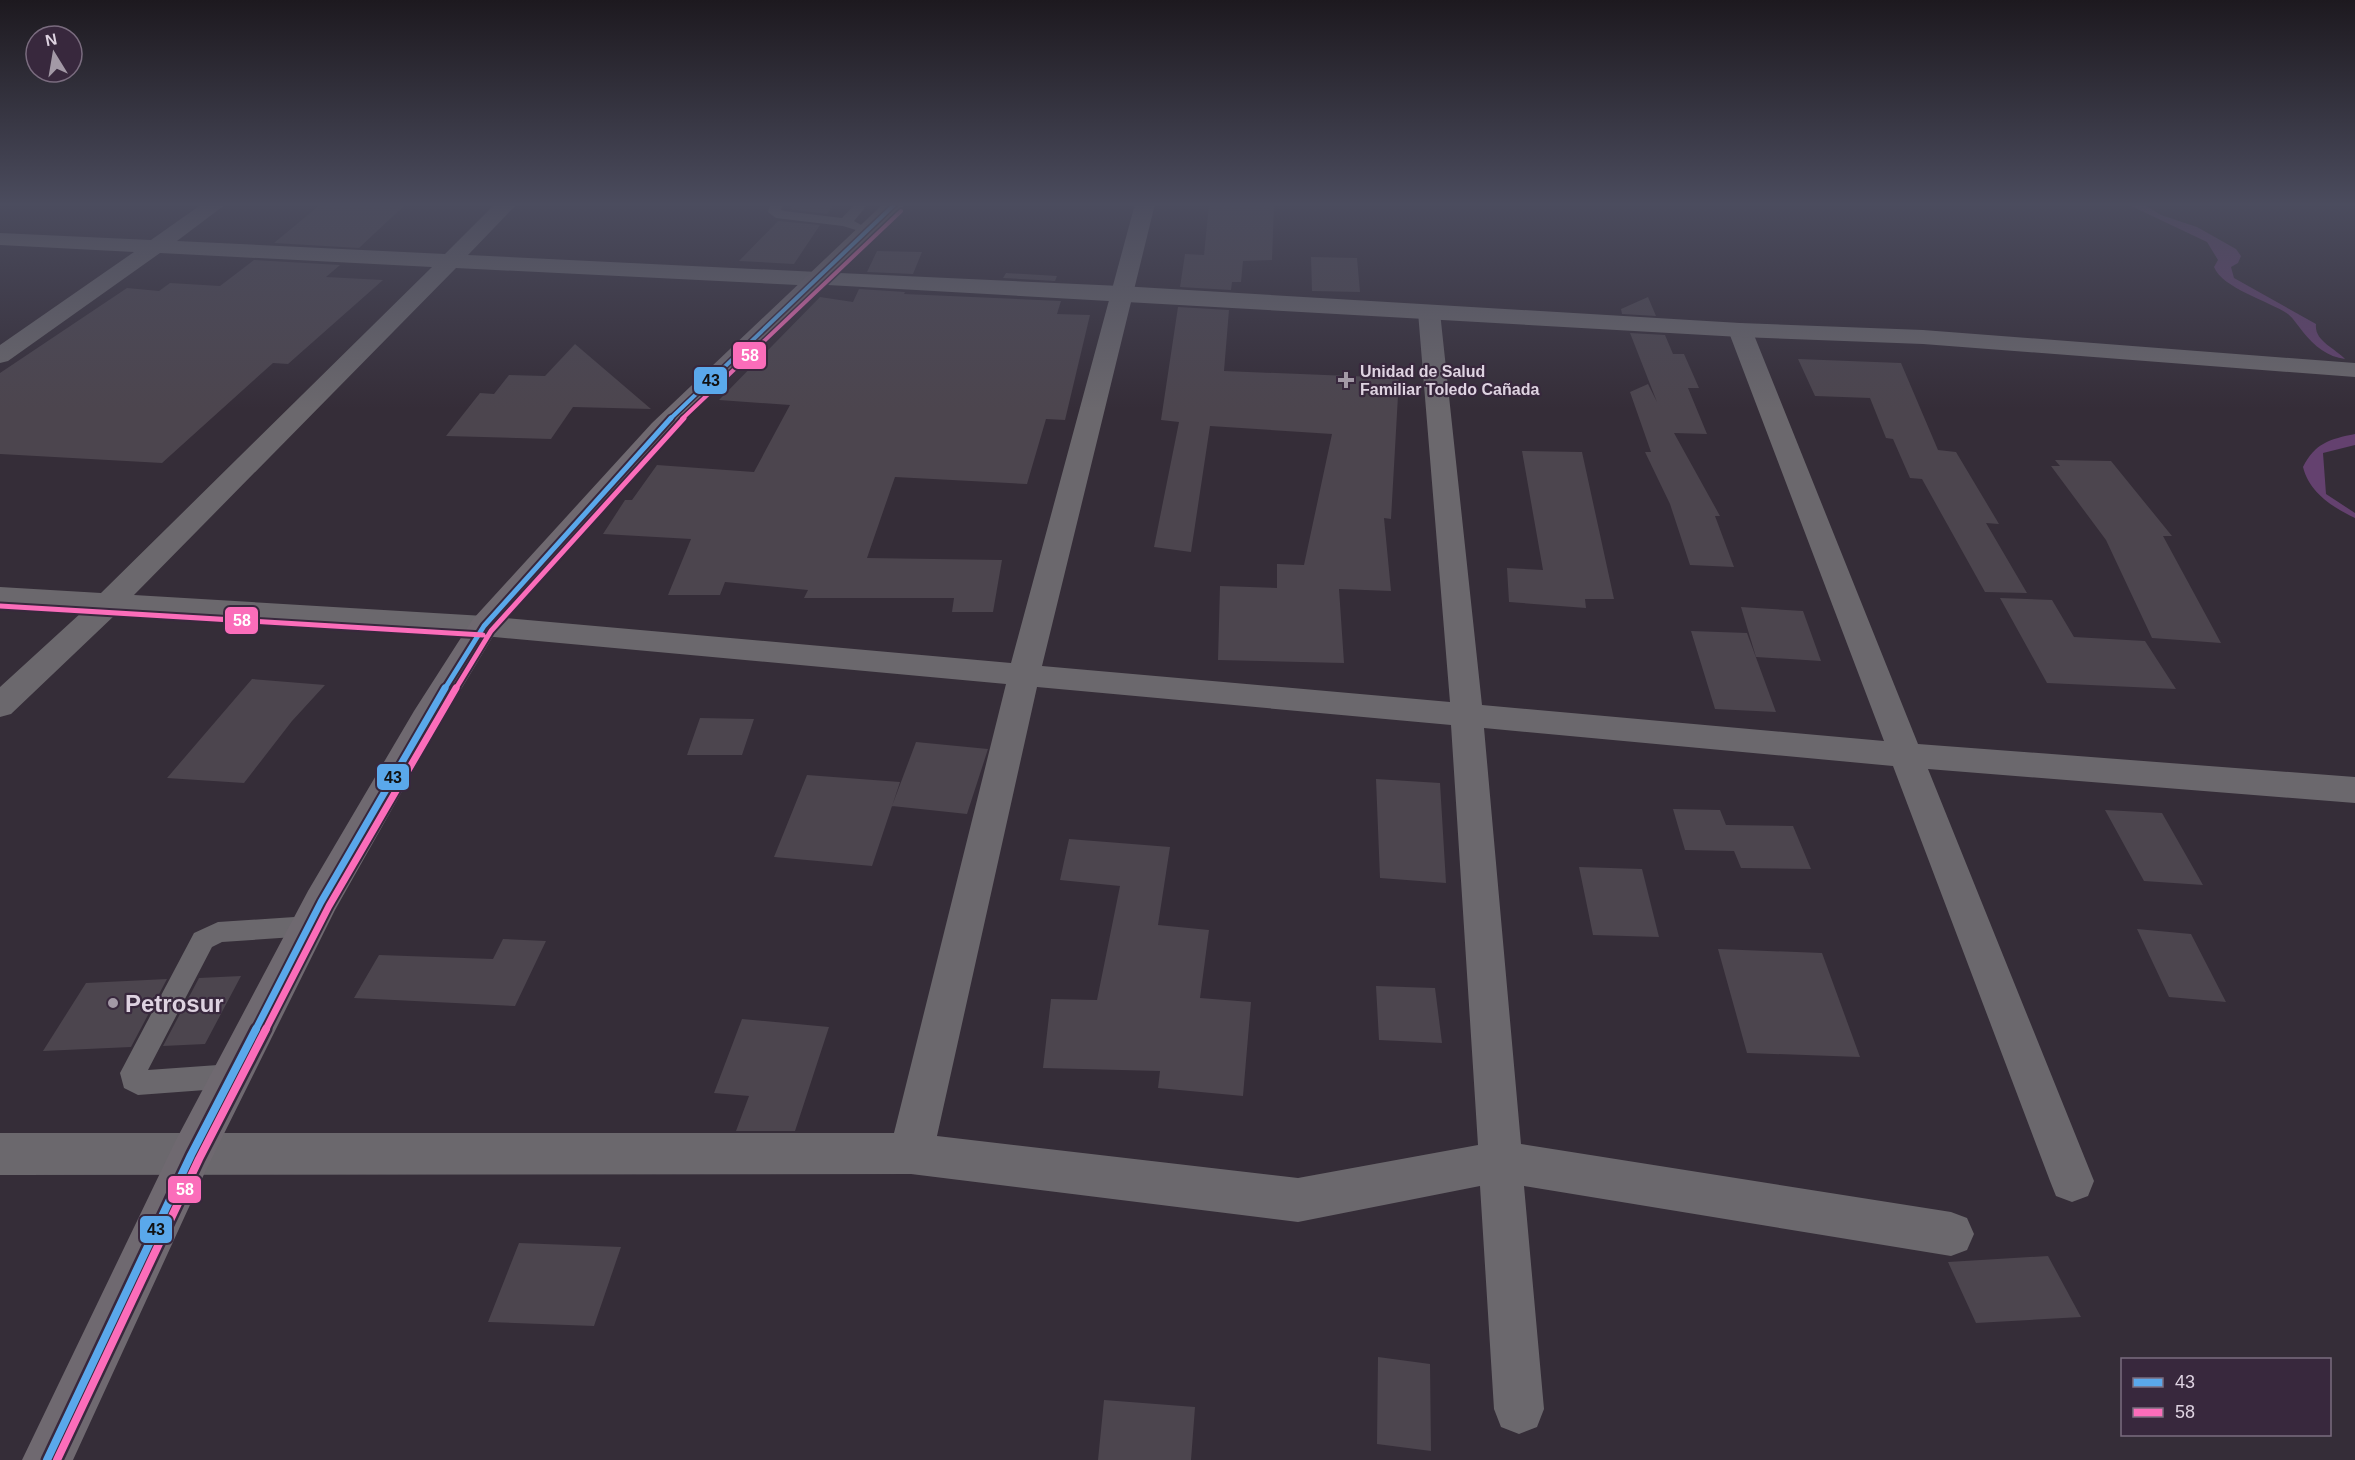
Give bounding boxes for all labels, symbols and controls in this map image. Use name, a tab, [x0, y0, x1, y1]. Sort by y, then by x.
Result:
north arrow	[24, 24, 84, 84]
text: N	[44, 30, 59, 49]
line badge: 58	[732, 341, 767, 370]
text: 58	[741, 347, 759, 364]
place label: Unidad de Salud Familiar Toledo Cañada	[1360, 363, 1539, 398]
line badge: 43	[693, 366, 728, 395]
marker: Unidad de Salud Familiar Toledo Cañada	[1337, 371, 1355, 389]
text: 43	[702, 372, 720, 389]
line badge: 58	[224, 606, 259, 635]
text: 58	[233, 612, 251, 629]
line badge: 43	[376, 763, 410, 791]
text: 43	[384, 769, 402, 786]
place label: Petrosur	[125, 990, 224, 1017]
marker: Petrosur	[106, 996, 120, 1010]
line badge: 58	[167, 1175, 202, 1204]
text: 58	[176, 1181, 194, 1198]
line badge: 43	[139, 1215, 173, 1244]
text: 43	[147, 1221, 165, 1238]
legend	[2121, 1358, 2331, 1436]
text: 43	[2175, 1372, 2195, 1392]
text: 58	[2175, 1402, 2195, 1422]

